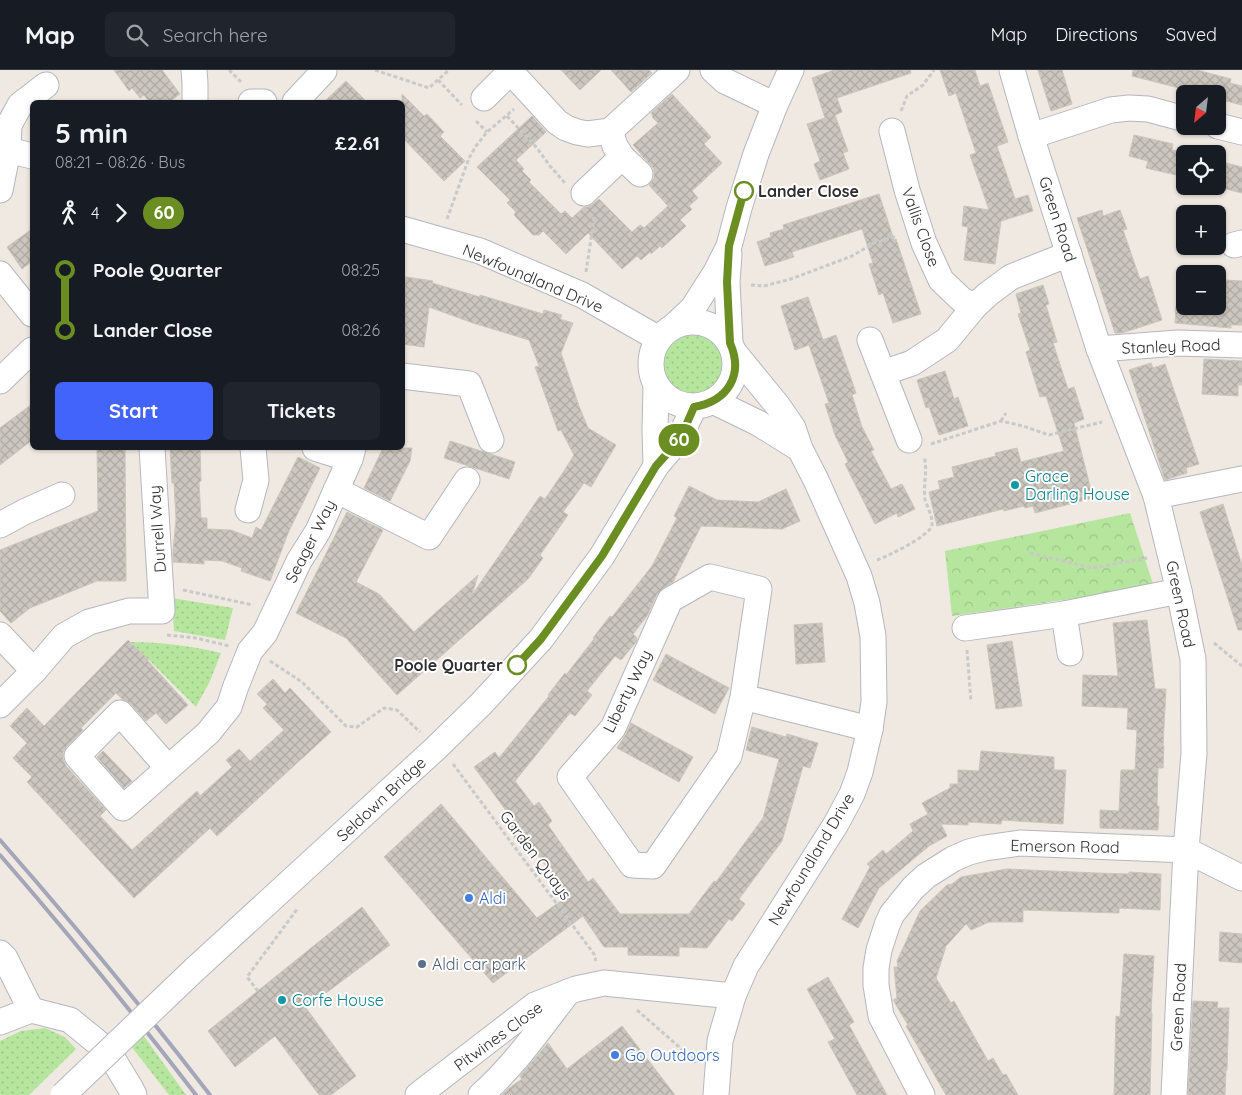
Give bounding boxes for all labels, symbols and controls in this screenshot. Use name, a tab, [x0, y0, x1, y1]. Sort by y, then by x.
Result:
search box	[105, 12, 455, 57]
text: Map	[25, 20, 75, 50]
icon: search	[123, 21, 151, 49]
text: Search here	[163, 23, 268, 47]
text: Map	[990, 23, 1027, 46]
text: Directions	[1055, 23, 1138, 46]
text: Saved	[1166, 23, 1217, 46]
north arrow	[1176, 85, 1226, 135]
map controls	[1176, 85, 1226, 315]
text: 5 min	[55, 115, 128, 150]
text: £2.61	[335, 131, 380, 155]
button: locate	[1176, 145, 1226, 195]
text: 08:21 – 08:26 · Bus	[55, 152, 185, 172]
street label: Green Road	[1035, 174, 1081, 264]
marker: Lander Close	[734, 181, 754, 201]
place label: Lander Close	[758, 181, 859, 201]
street label: Vallis Close	[897, 185, 945, 269]
icon: walk	[55, 199, 83, 227]
icon: forward	[107, 199, 135, 227]
text: 60	[153, 201, 174, 224]
text: 4	[91, 203, 99, 223]
button: +	[1176, 205, 1226, 255]
street label: Newfoundland Drive	[460, 239, 606, 317]
text: Poole Quarter	[93, 258, 222, 282]
text: 08:25	[341, 260, 380, 280]
button: −	[1176, 265, 1226, 315]
text: Lander Close	[93, 318, 213, 342]
text: 08:26	[341, 320, 380, 340]
street label: Stanley Road	[1121, 334, 1221, 358]
button: Start	[55, 382, 213, 440]
button: Tickets	[223, 382, 380, 440]
line badge: 60	[656, 424, 702, 456]
text: 60	[668, 428, 690, 451]
place label: Grace Darling House	[1025, 466, 1130, 504]
marker: Grace Darling House	[1009, 479, 1021, 491]
street label: Durrell Way	[144, 485, 170, 573]
street label: Seager Way	[280, 496, 340, 586]
street label: Green Road	[1162, 559, 1200, 649]
street label: Liberty Way	[598, 646, 656, 736]
place label: Poole Quarter	[394, 655, 503, 675]
marker: Poole Quarter	[507, 655, 527, 675]
street label: Seldown Bridge	[332, 752, 430, 846]
street label: Newfoundland Drive	[764, 789, 858, 929]
street label: Garden Quays	[496, 806, 576, 904]
street label: Emerson Road	[1010, 835, 1120, 857]
place label: Aldi	[479, 888, 506, 908]
marker: Aldi	[463, 892, 475, 904]
place label: Aldi car park	[432, 954, 526, 974]
marker: Aldi car park	[416, 958, 428, 970]
street label: Green Road	[1166, 962, 1190, 1052]
place label: Corfe House	[292, 990, 384, 1010]
marker: Corfe House	[276, 994, 288, 1006]
street label: Pitwines Close	[450, 997, 546, 1075]
place label: Go Outdoors	[625, 1045, 720, 1065]
marker: Go Outdoors	[609, 1049, 621, 1061]

